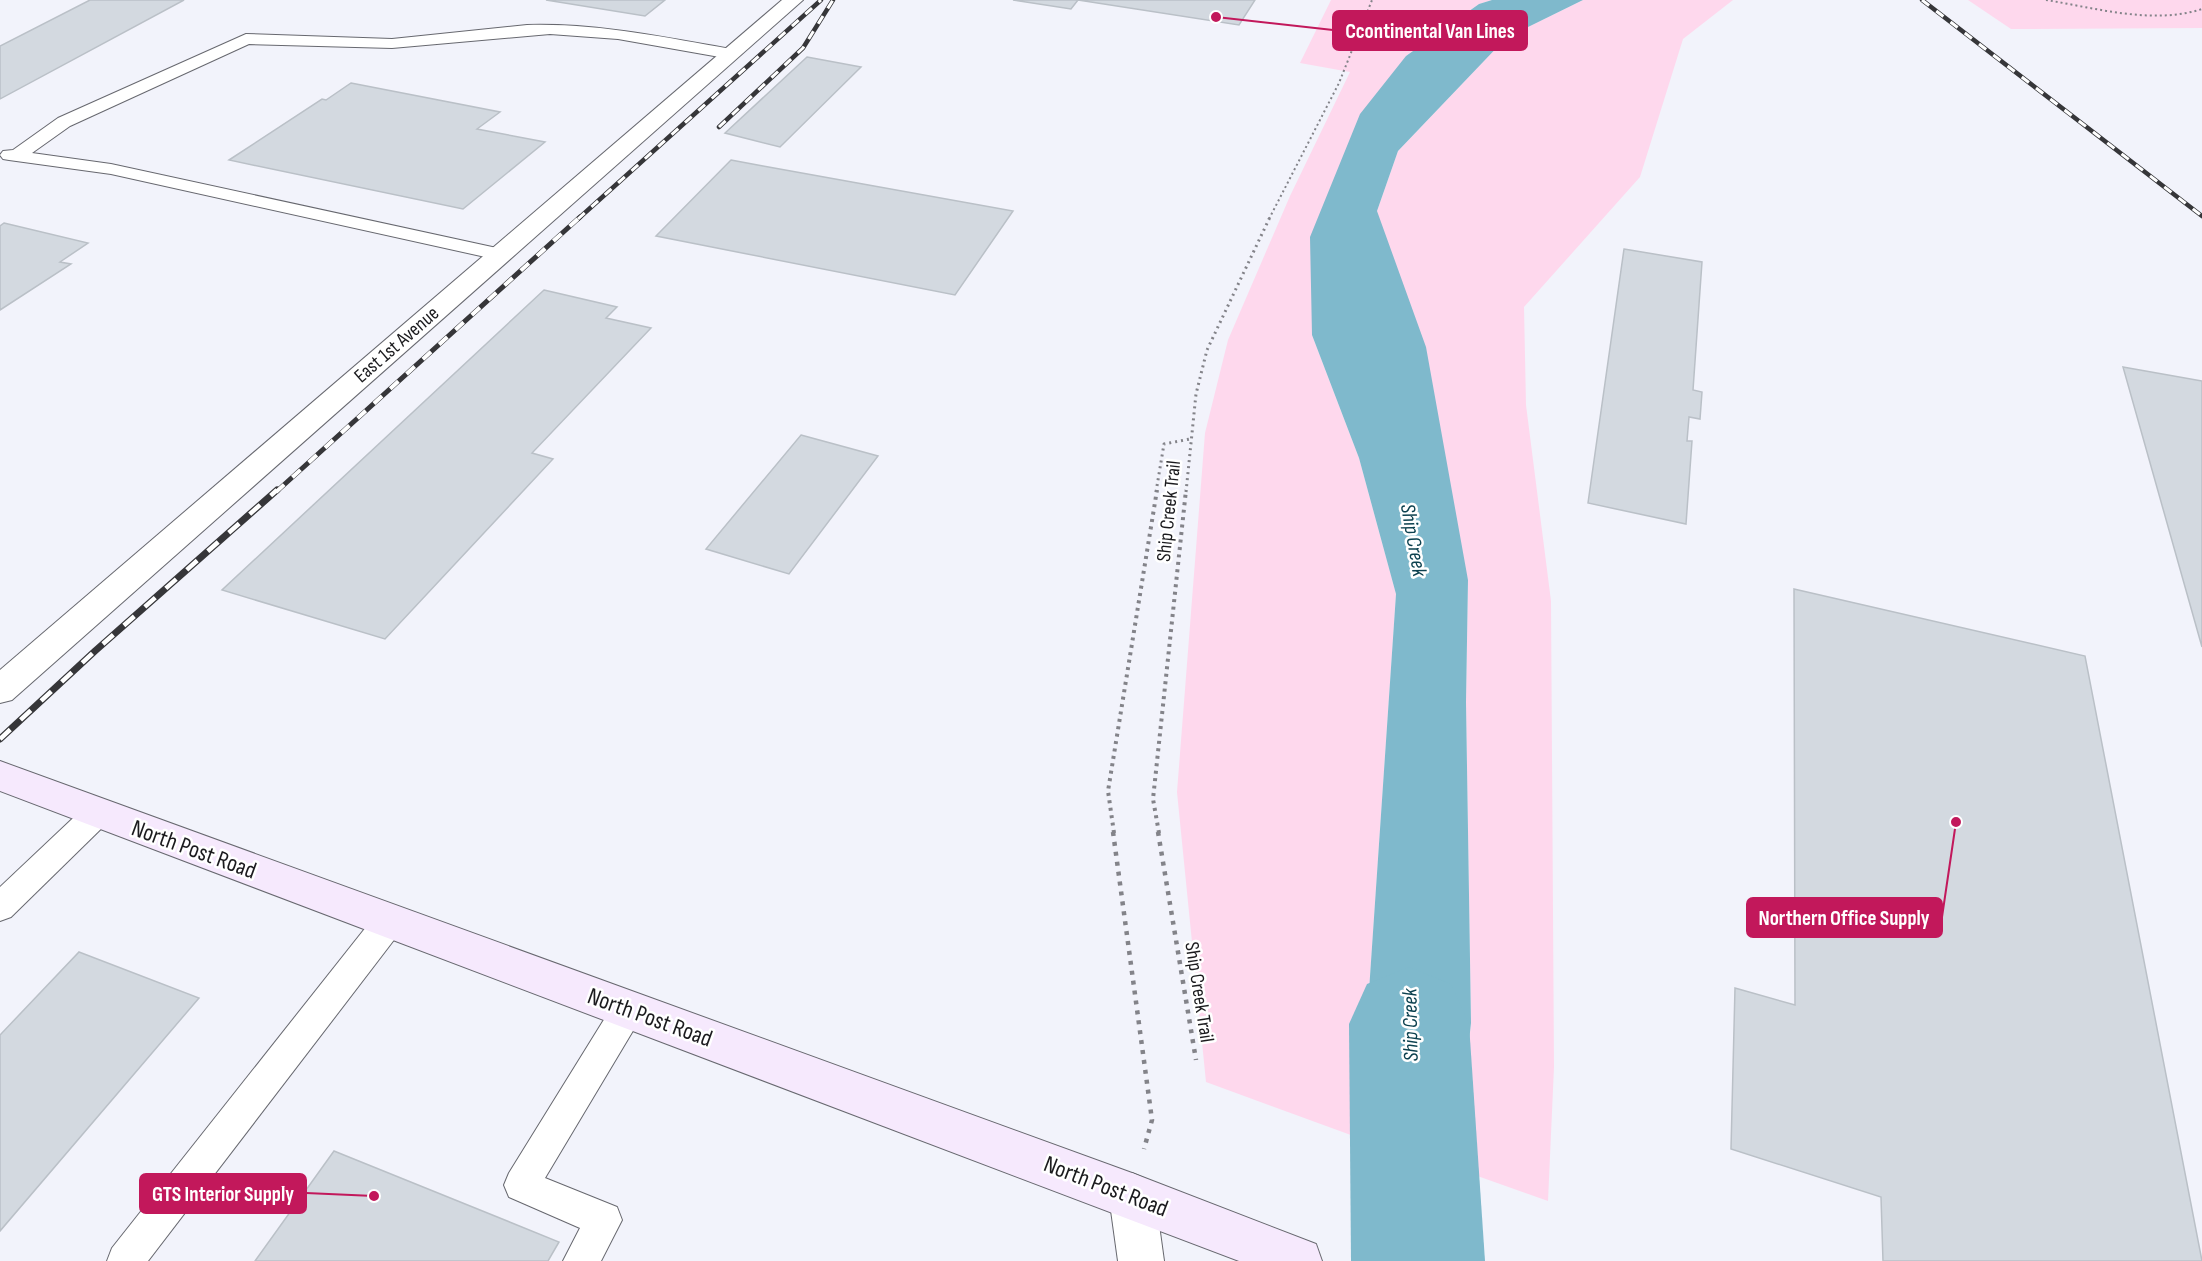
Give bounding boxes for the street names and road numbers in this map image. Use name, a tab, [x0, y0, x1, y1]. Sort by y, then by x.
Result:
street label: East 1st Avenue	[349, 301, 444, 388]
street label: Ship Creek Trail	[1152, 459, 1186, 563]
street label: North Post Road	[128, 814, 260, 885]
street label: Ship Creek Trail	[1179, 940, 1219, 1044]
street label: North Post Road	[584, 982, 716, 1053]
street label: North Post Road	[1040, 1150, 1172, 1223]

